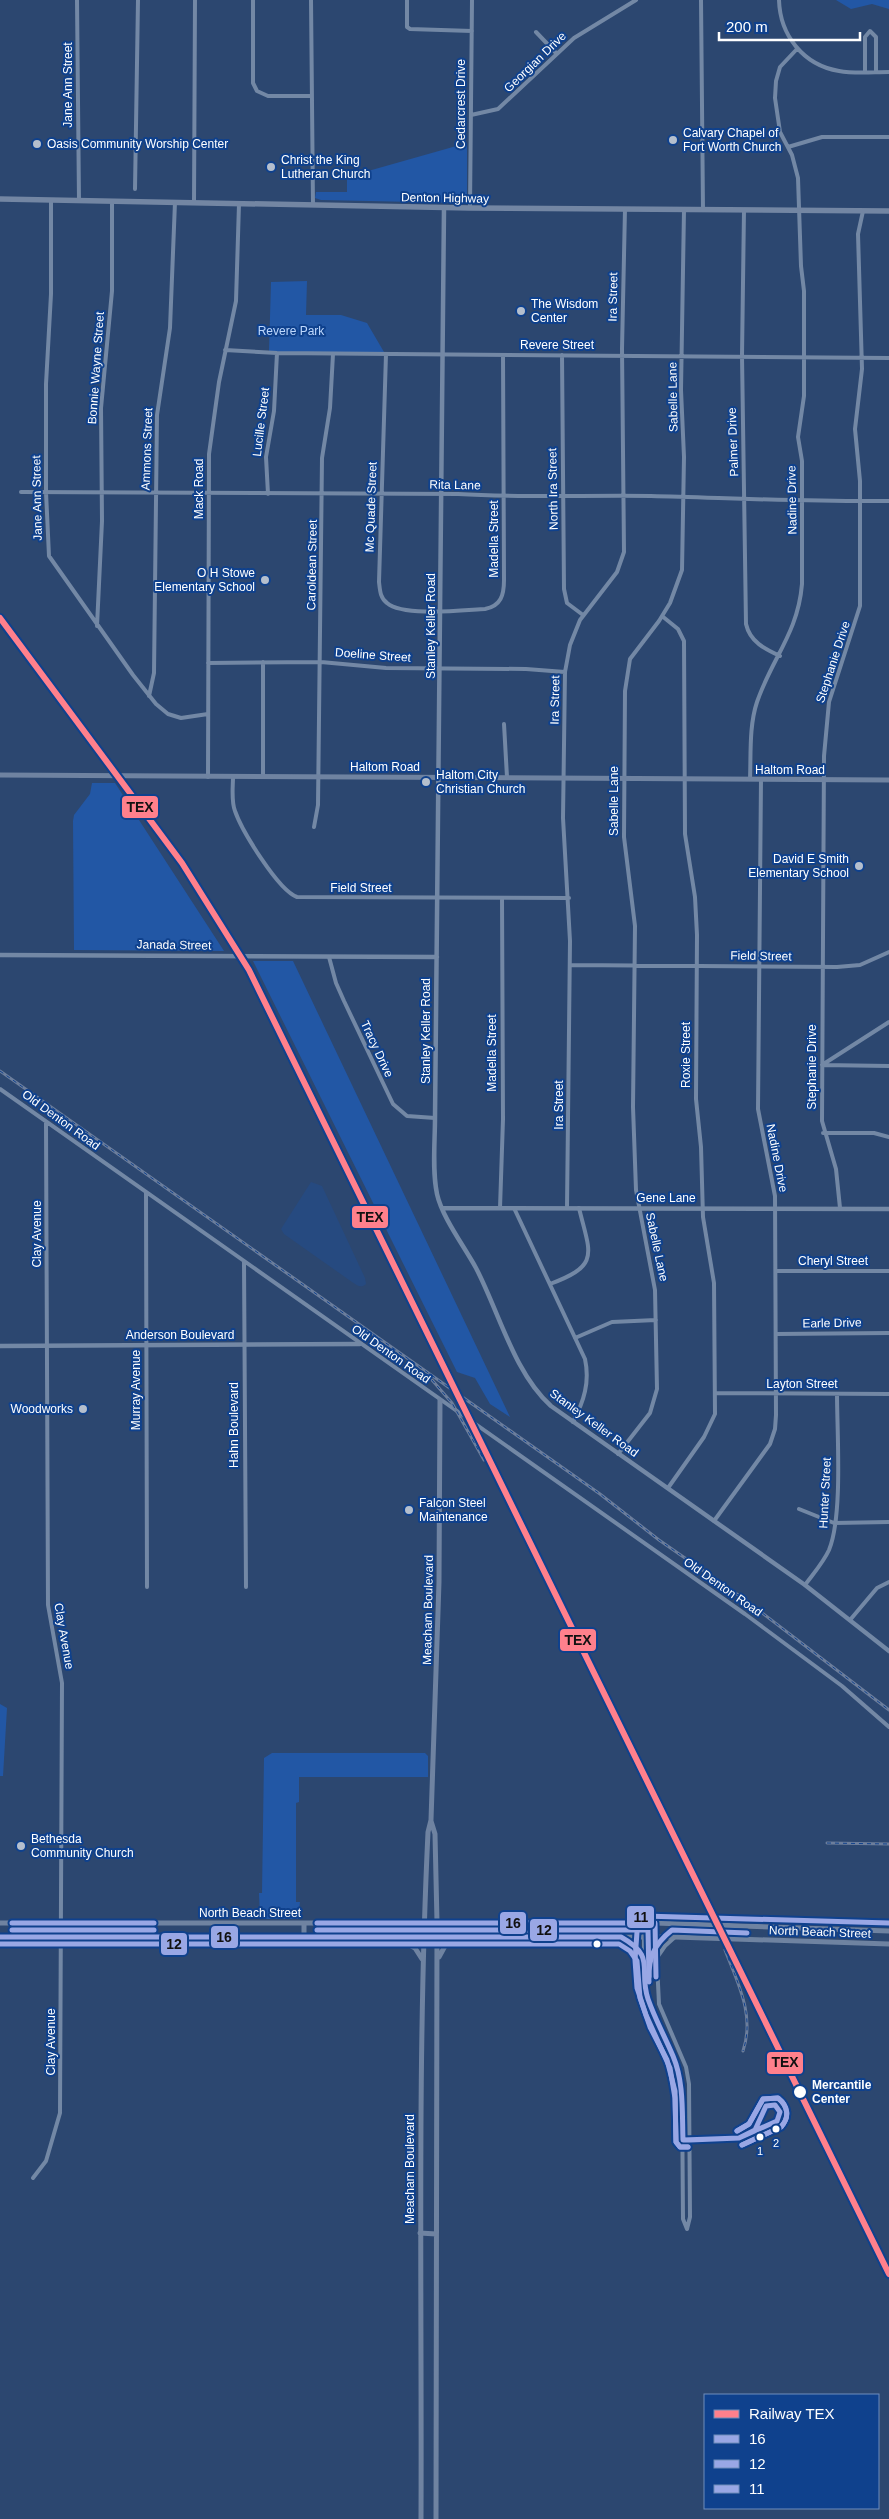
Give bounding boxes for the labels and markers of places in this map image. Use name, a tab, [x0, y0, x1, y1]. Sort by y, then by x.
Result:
place label: Calvary Chapel of Fort Worth Church	[683, 126, 781, 154]
marker: Calvary Chapel of Fort Worth Church	[667, 134, 679, 146]
place label: Oasis Community Worship Center	[47, 137, 228, 151]
marker: Oasis Community Worship Center	[31, 138, 43, 150]
place label: Christ the King Lutheran Church	[281, 153, 370, 181]
marker: Christ the King Lutheran Church	[265, 161, 277, 173]
place label: The Wisdom Center	[531, 297, 598, 325]
marker: The Wisdom Center	[515, 305, 527, 317]
place label: O H Stowe Elementary School	[154, 566, 255, 594]
marker: O H Stowe Elementary School	[259, 574, 271, 586]
place label: Haltom City Christian Church	[436, 768, 525, 796]
marker: Haltom City Christian Church	[420, 776, 432, 788]
place label: David E Smith Elementary School	[748, 852, 849, 880]
marker: David E Smith Elementary School	[853, 860, 865, 872]
place label: Woodworks	[11, 1402, 73, 1416]
marker: Woodworks	[77, 1403, 89, 1415]
place label: Falcon Steel Maintenance	[419, 1496, 488, 1524]
marker: Falcon Steel Maintenance	[403, 1504, 415, 1516]
place label: Bethesda Community Church	[31, 1832, 134, 1860]
marker: Bethesda Community Church	[15, 1840, 27, 1852]
unlabelled marker	[592, 1939, 602, 1949]
place label: Mercantile Center	[812, 2078, 872, 2106]
marker: Mercantile Center	[792, 2084, 808, 2100]
marker: 2	[771, 2124, 781, 2134]
marker: 1	[755, 2132, 765, 2142]
place label: 2	[773, 2137, 779, 2149]
place label: 1	[757, 2145, 763, 2157]

